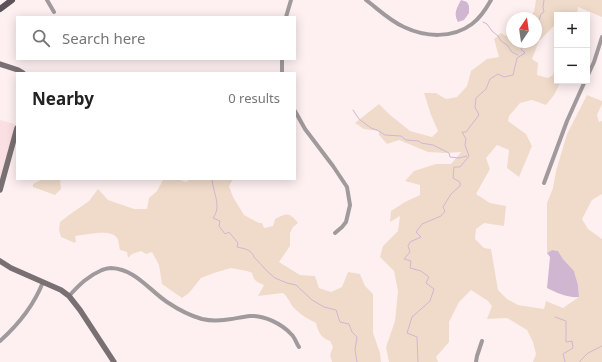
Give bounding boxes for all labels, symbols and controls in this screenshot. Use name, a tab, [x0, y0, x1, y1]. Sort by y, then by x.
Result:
north arrow	[506, 12, 542, 48]
map controls	[554, 12, 590, 84]
button: +	[554, 12, 590, 48]
search box	[16, 16, 296, 60]
icon: search	[30, 27, 52, 49]
text: Search here	[62, 28, 145, 48]
button: −	[554, 48, 590, 84]
text: Nearby	[32, 87, 94, 110]
text: 0 results	[228, 89, 280, 107]

